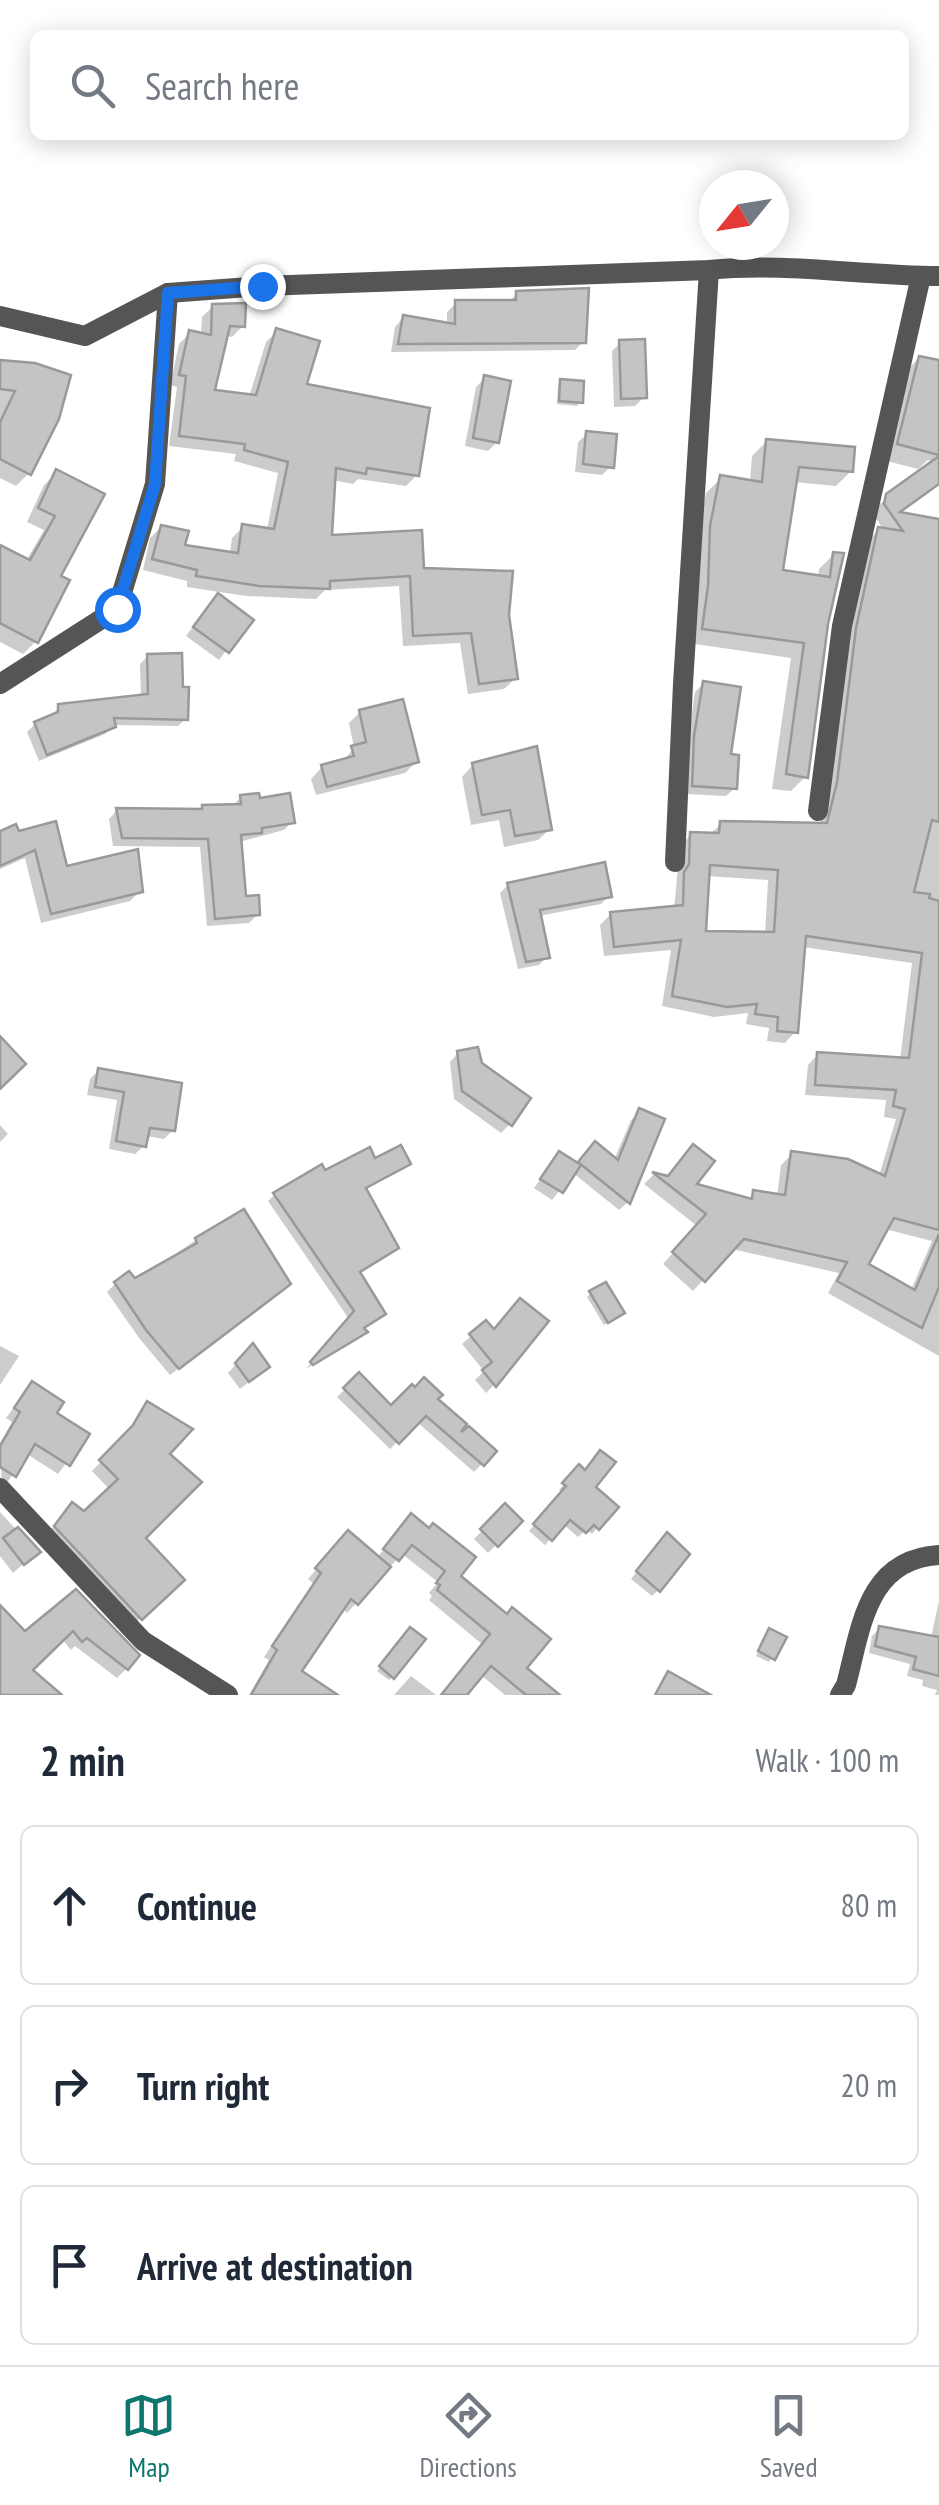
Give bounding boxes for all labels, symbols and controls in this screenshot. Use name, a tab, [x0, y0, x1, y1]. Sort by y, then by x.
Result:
search box	[30, 30, 909, 140]
icon: search	[65, 58, 120, 113]
text: Search here	[145, 61, 299, 110]
north arrow	[699, 170, 789, 260]
route end	[240, 264, 286, 310]
route start	[95, 587, 141, 633]
text: 2 min	[40, 1733, 125, 1788]
text: Walk · 100 m	[755, 1739, 899, 1781]
icon: ahead	[42, 1878, 97, 1933]
text: Continue	[137, 1881, 257, 1930]
text: 80 m	[841, 1884, 897, 1926]
icon: right	[42, 2058, 97, 2113]
text: Turn right	[137, 2061, 269, 2110]
text: 20 m	[841, 2064, 897, 2106]
icon: arrive	[42, 2238, 97, 2293]
text: Arrive at destination	[137, 2241, 413, 2290]
tab: Map	[121, 2388, 176, 2485]
tab: Directions	[419, 2388, 517, 2485]
tab: Saved	[760, 2388, 818, 2485]

